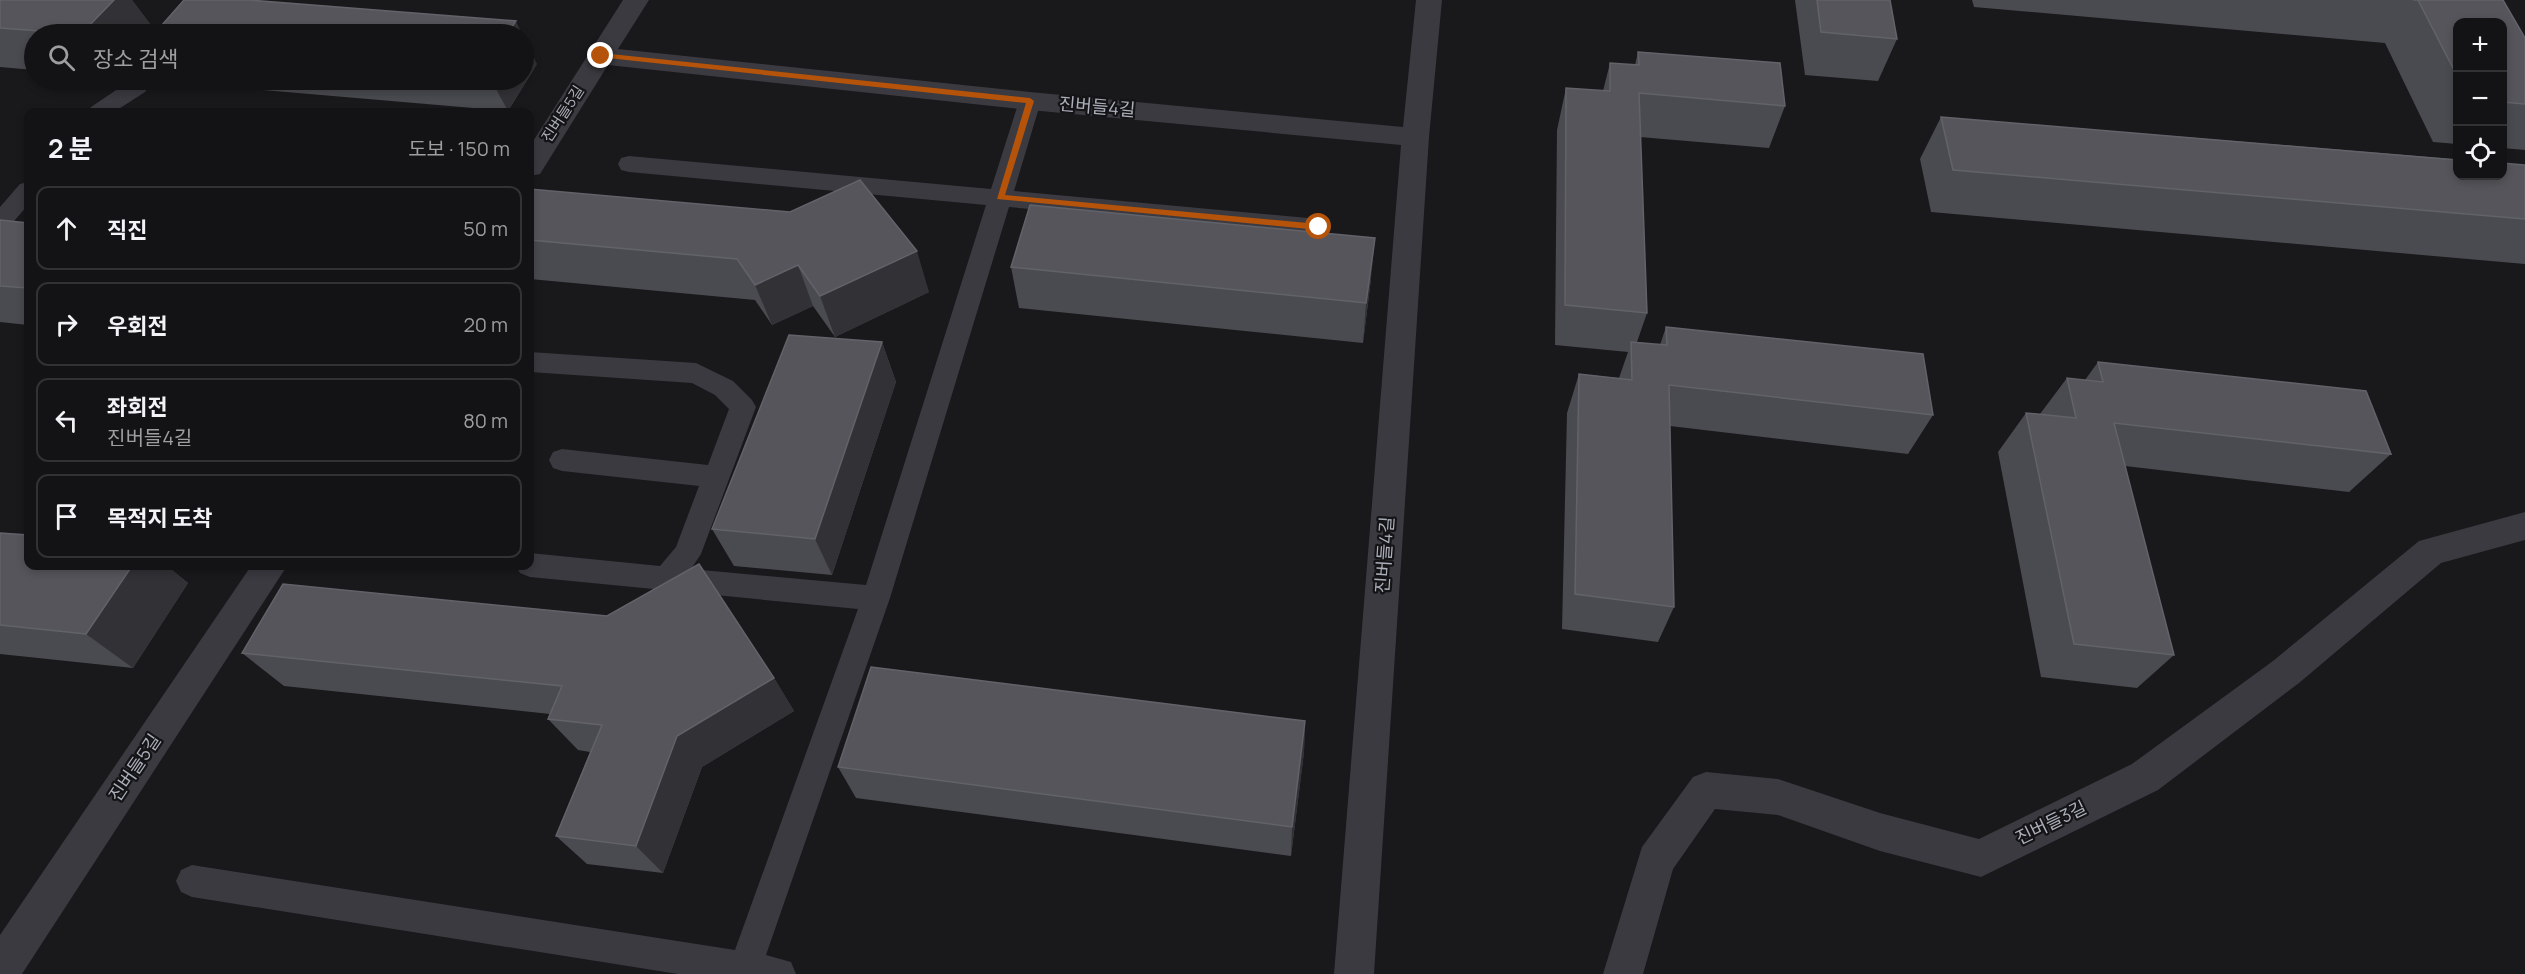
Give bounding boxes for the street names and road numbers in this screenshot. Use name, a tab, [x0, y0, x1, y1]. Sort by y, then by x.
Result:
street label: 진버들5길	[536, 81, 589, 146]
street label: 진버들4길	[1058, 91, 1136, 121]
street label: 진버들4길	[1369, 516, 1399, 594]
street label: 진버들5길	[103, 729, 166, 806]
street label: 진버들3길	[2011, 795, 2090, 850]

